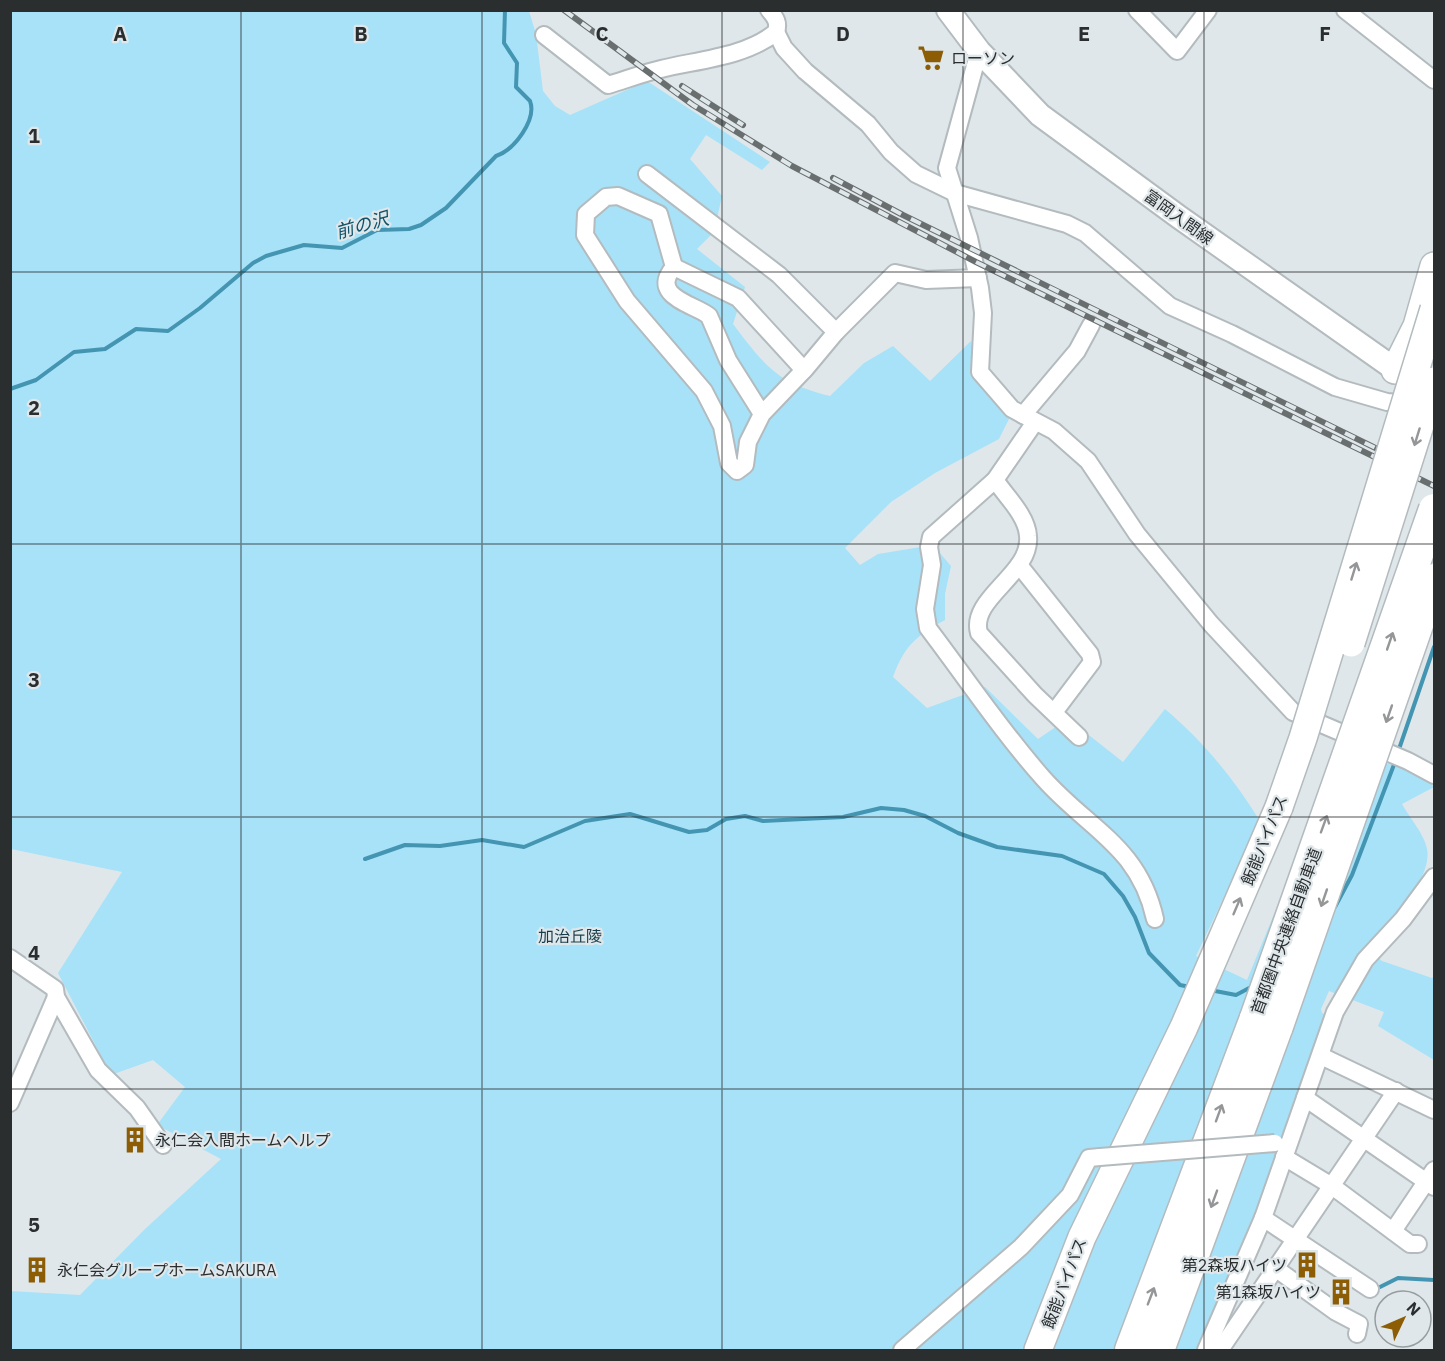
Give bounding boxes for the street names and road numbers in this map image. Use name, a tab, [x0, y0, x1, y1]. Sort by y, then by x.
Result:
street label: 富岡入間線	[1141, 185, 1217, 249]
street label: 飯能バイパス	[1237, 792, 1291, 888]
street label: 首都圏中央連絡自動車道	[1247, 845, 1325, 1017]
street label: 飯能バイパス	[1038, 1235, 1090, 1331]

